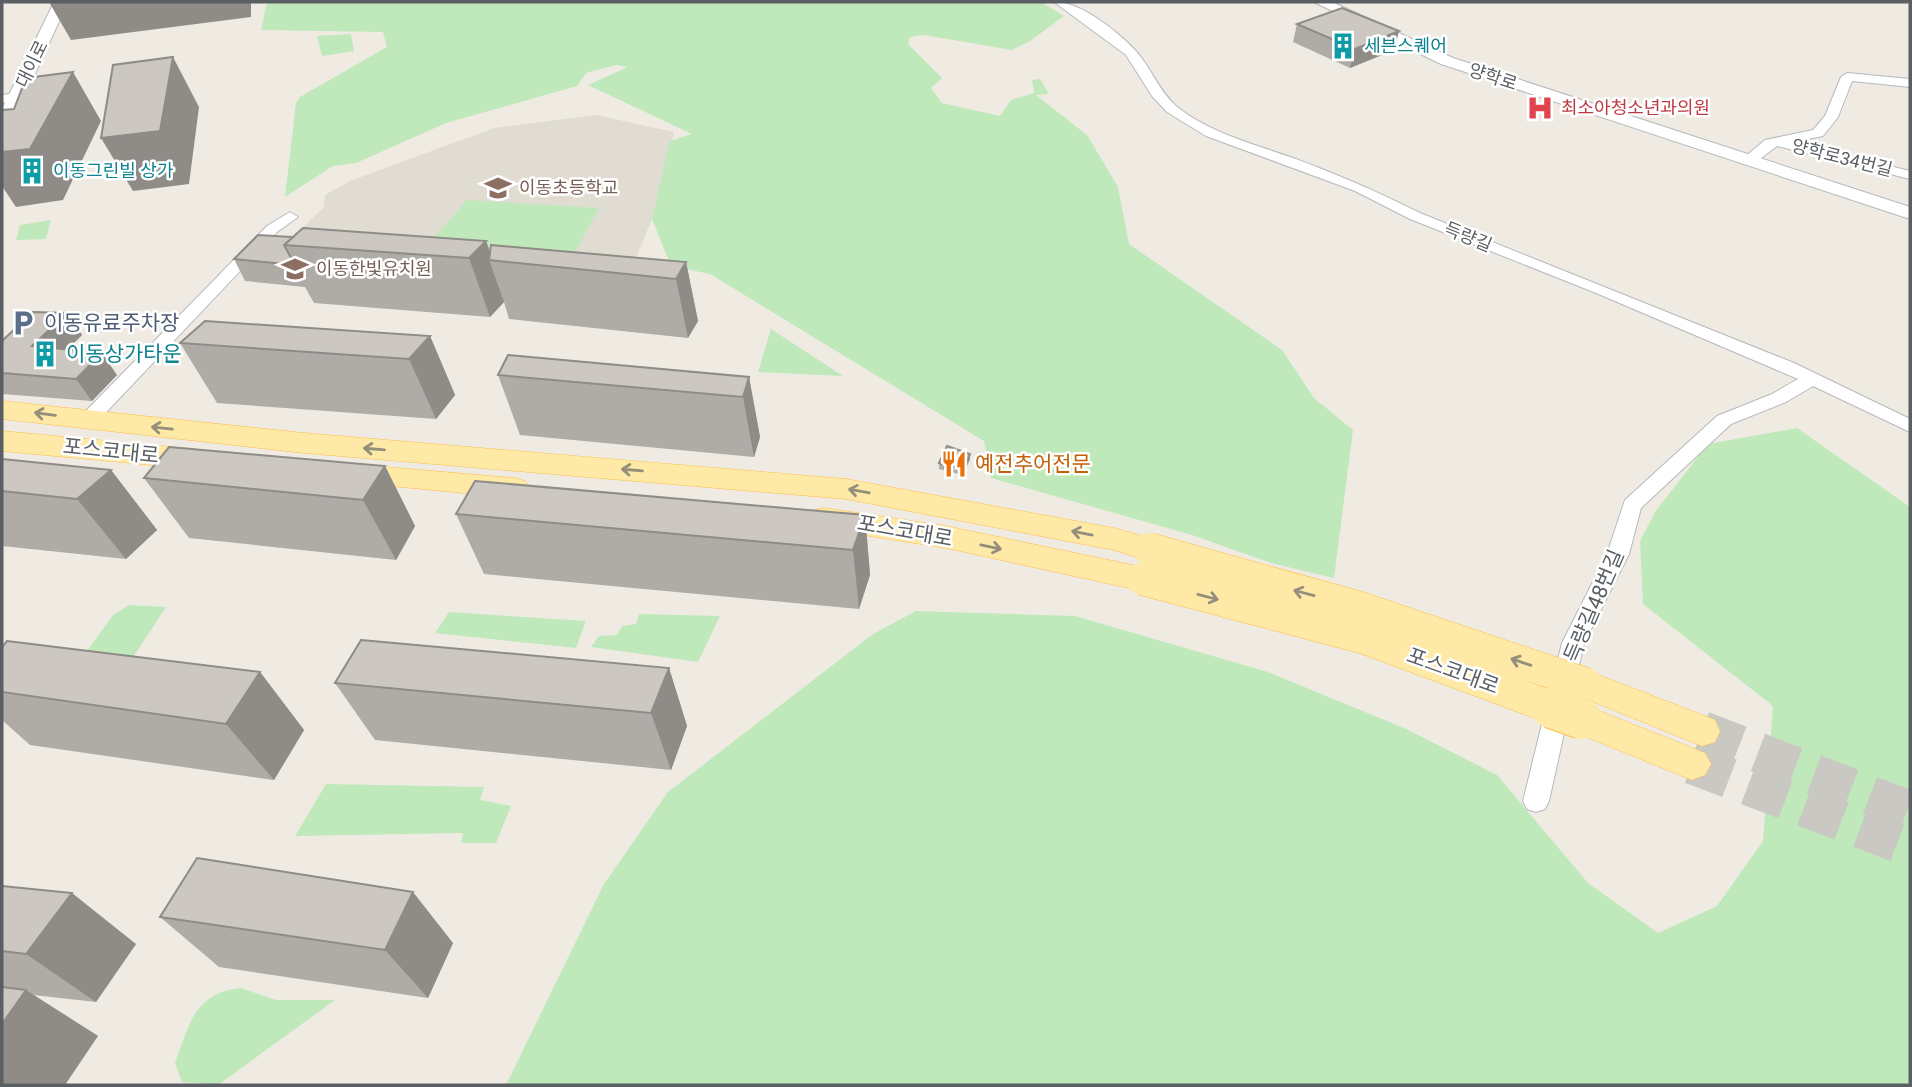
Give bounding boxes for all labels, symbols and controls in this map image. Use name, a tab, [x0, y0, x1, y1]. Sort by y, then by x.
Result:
building icon: 세븐스퀘어	[1328, 31, 1358, 61]
place label: 세븐스퀘어	[1364, 35, 1447, 56]
street label: 대이로	[11, 37, 52, 91]
street label: 양학로	[1466, 59, 1520, 94]
hospital icon: 최소아청소년과의원	[1525, 93, 1555, 123]
place label: 최소아청소년과의원	[1561, 97, 1710, 118]
street label: 양학로34번길	[1790, 135, 1895, 180]
building icon: 이동그린빌 상가	[17, 156, 47, 186]
place label: 이동그린빌 상가	[53, 160, 174, 181]
school or university icon: 이동초등학교	[483, 173, 513, 203]
place label: 이동초등학교	[519, 177, 618, 198]
street label: 득량길	[1441, 217, 1495, 256]
school or university icon: 이동한빛유치원	[280, 254, 310, 284]
place label: 이동한빛유치원	[316, 258, 432, 279]
parking icon: 이동유료주차장	[8, 308, 38, 338]
place label: 이동유료주차장	[44, 311, 179, 335]
building icon: 이동상가타운	[30, 339, 60, 369]
place label: 이동상가타운	[66, 342, 182, 366]
one-way arrow	[34, 408, 57, 421]
one-way arrow	[151, 421, 174, 434]
street label: 포스코대로	[62, 434, 160, 468]
one-way arrow	[363, 442, 386, 455]
restaurant icon: 예전추어전문	[939, 449, 969, 479]
place label: 예전추어전문	[975, 452, 1091, 476]
one-way arrow	[622, 463, 644, 476]
one-way arrow	[848, 484, 871, 497]
street label: 포스코대로	[855, 511, 955, 551]
one-way arrow	[1071, 526, 1094, 540]
one-way arrow	[979, 540, 1002, 554]
street label: 득량길48번길	[1559, 546, 1629, 666]
one-way arrow	[1294, 585, 1316, 598]
one-way arrow	[1196, 591, 1219, 604]
street label: 포스코대로	[1404, 643, 1502, 699]
one-way arrow	[1510, 655, 1532, 668]

